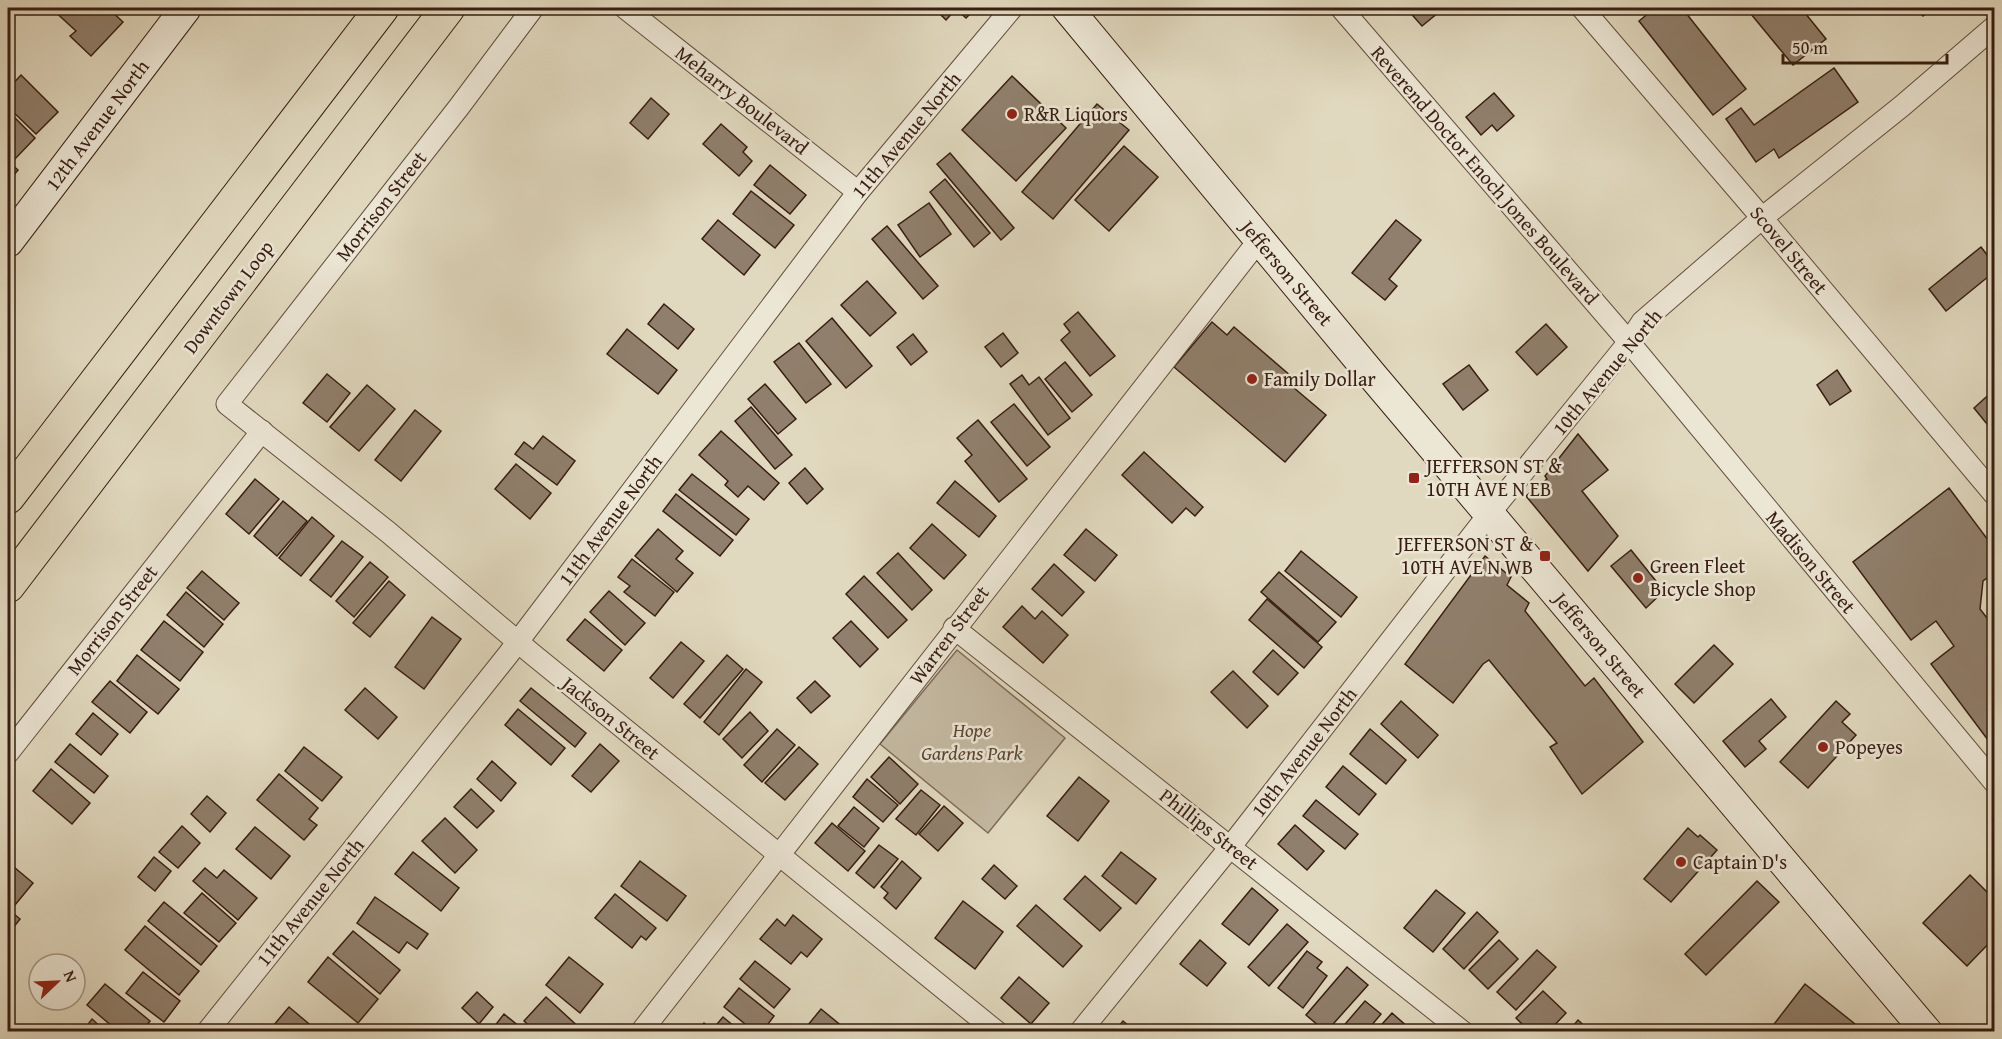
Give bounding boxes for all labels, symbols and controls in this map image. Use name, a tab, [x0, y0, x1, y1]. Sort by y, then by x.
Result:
scale bar	[1783, 27, 1946, 65]
text: 50 m	[1792, 34, 1828, 61]
street label: Meharry Boulevard	[669, 38, 815, 161]
street label: Reverend Doctor Enoch Jones Boulevard	[1365, 39, 1606, 311]
street label: 12th Avenue North	[38, 53, 156, 196]
street label: 11th Avenue North	[844, 65, 967, 204]
place label: R&R Liquors	[1024, 99, 1128, 128]
marker: R&R Liquors	[1005, 107, 1019, 121]
street label: Morrison Street	[328, 144, 433, 267]
street label: Scovel Street	[1744, 199, 1835, 300]
street label: Jefferson Street	[1232, 211, 1340, 332]
street label: Downtown Loop	[175, 234, 280, 359]
street label: 10th Avenue North	[1545, 302, 1668, 441]
place label: Family Dollar	[1264, 364, 1376, 393]
marker: Family Dollar	[1245, 372, 1259, 386]
street label: 11th Avenue North	[551, 448, 669, 591]
place label: JEFFERSON ST & 10TH AVE N EB	[1423, 451, 1562, 503]
marker: JEFFERSON ST & 10TH AVE N EB	[1407, 471, 1421, 485]
street label: Madison Street	[1760, 504, 1863, 619]
place label: JEFFERSON ST & 10TH AVE N WB	[1394, 529, 1533, 581]
marker: JEFFERSON ST & 10TH AVE N WB	[1538, 549, 1552, 563]
place label: Green Fleet Bicycle Shop	[1650, 551, 1756, 603]
street label: Morrison Street	[59, 558, 164, 681]
marker: Green Fleet Bicycle Shop	[1631, 571, 1645, 585]
street label: Warren Street	[902, 579, 996, 690]
street label: Jefferson Street	[1545, 583, 1653, 704]
street label: Jackson Street	[554, 667, 667, 766]
street label: 10th Avenue North	[1244, 681, 1364, 823]
park label: Hope Gardens Park	[921, 715, 1024, 767]
place label: Popeyes	[1835, 732, 1903, 761]
marker: Popeyes	[1816, 740, 1830, 754]
street label: Phillips Street	[1154, 781, 1265, 876]
street label: 11th Avenue North	[249, 831, 370, 972]
place label: Captain D's	[1693, 847, 1787, 876]
marker: Captain D's	[1674, 855, 1688, 869]
north arrow	[27, 952, 87, 1012]
text: N	[58, 967, 84, 986]

